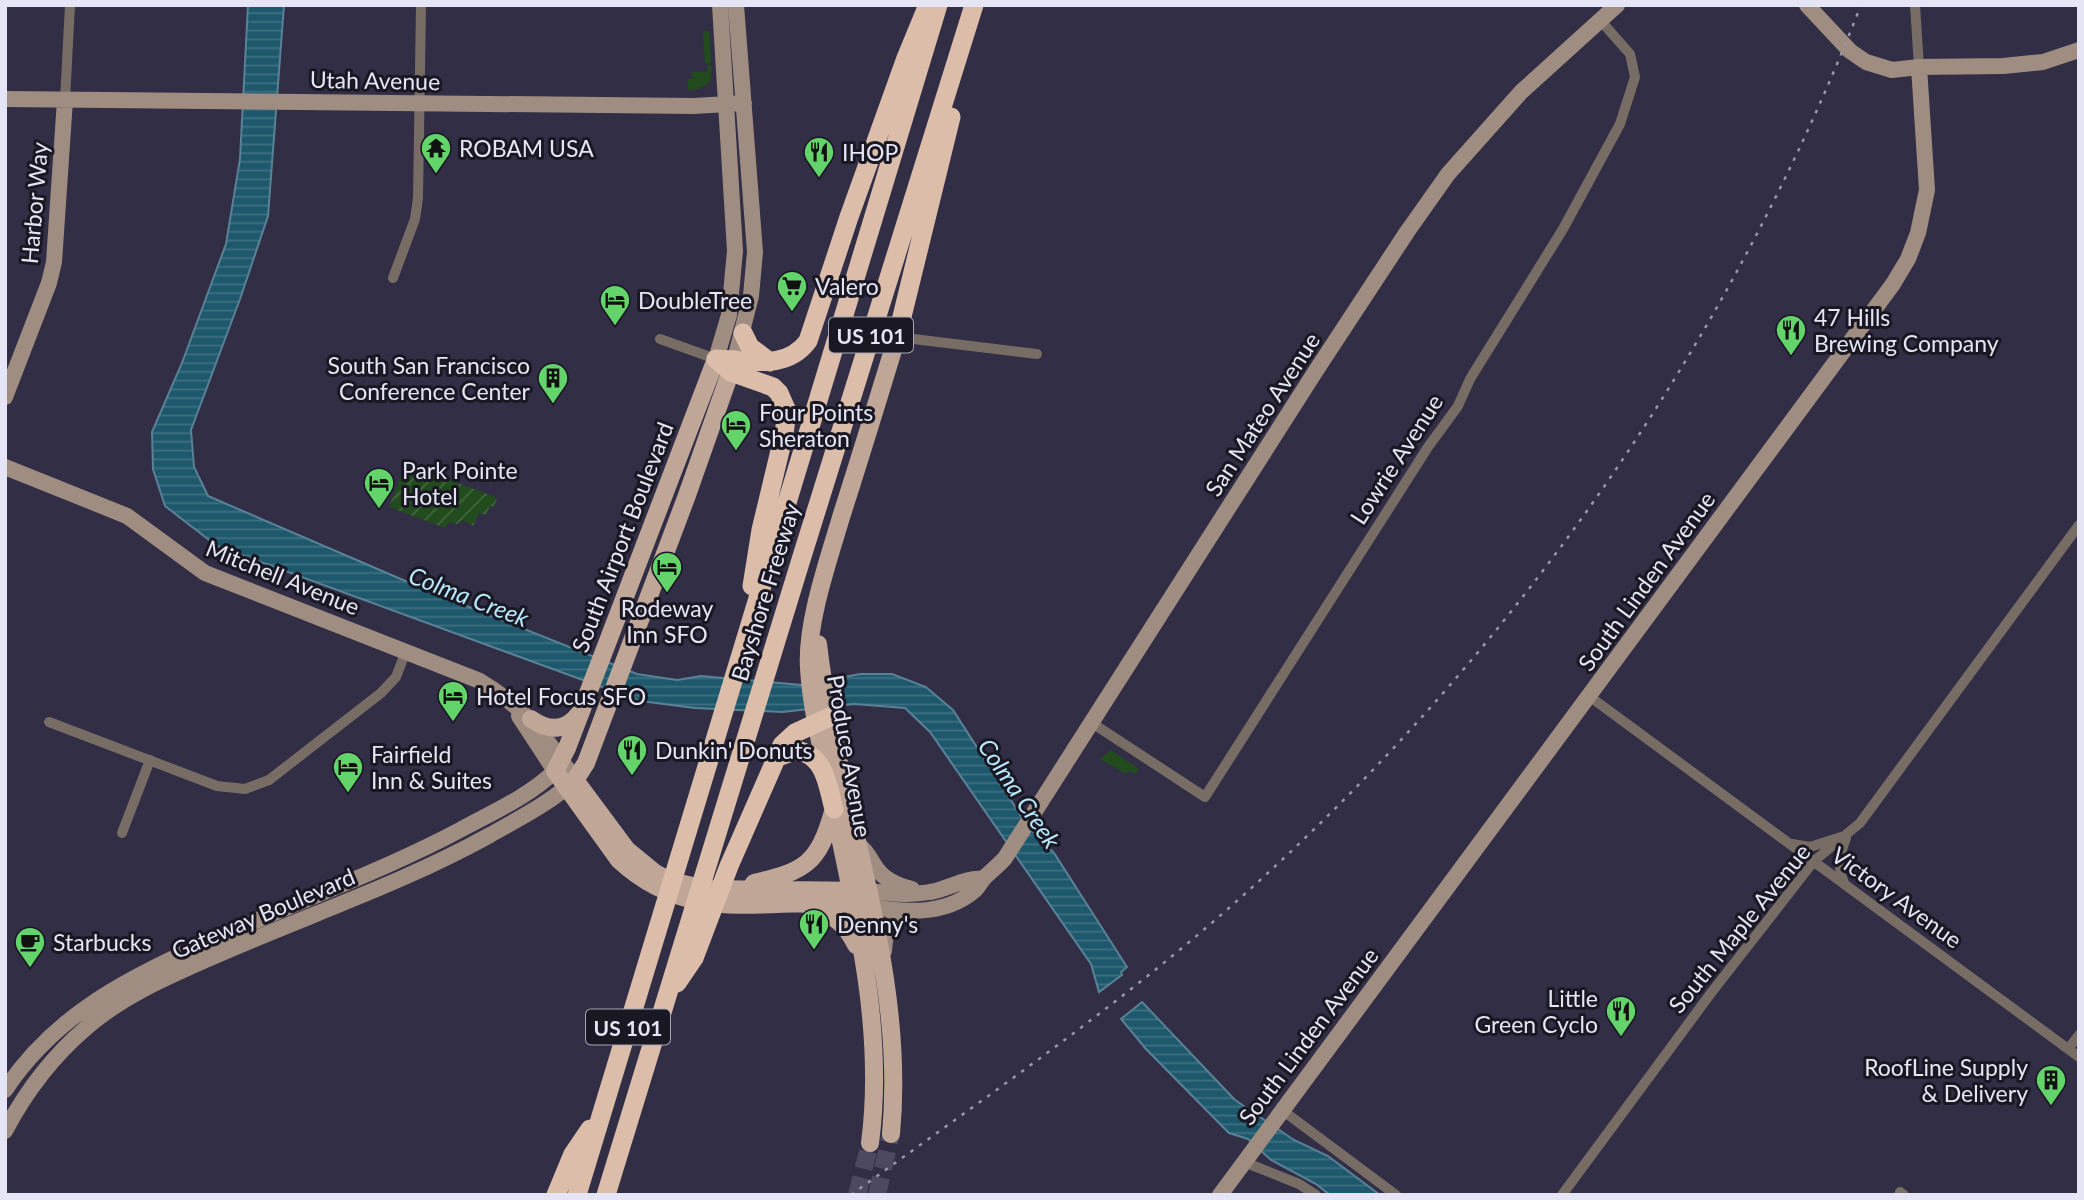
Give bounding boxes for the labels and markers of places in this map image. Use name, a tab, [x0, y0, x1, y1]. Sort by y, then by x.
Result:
temple icon: ROBAM USA	[419, 131, 453, 175]
place label: ROBAM USA	[459, 134, 594, 162]
restaurant icon: IHOP	[802, 135, 836, 179]
place label: IHOP	[842, 138, 898, 166]
supermarket icon: Valero	[775, 269, 809, 313]
place label: Valero	[815, 272, 879, 300]
hotel icon: DoubleTree	[598, 283, 632, 327]
place label: DoubleTree	[638, 286, 752, 314]
place label: 47 Hills Brewing Company	[1814, 303, 1999, 357]
restaurant icon: 47 Hills Brewing Company	[1774, 313, 1808, 357]
place label: South San Francisco Conference Center	[328, 351, 531, 405]
building icon: South San Francisco Conference Center	[536, 361, 570, 405]
place label: Four Points Sheraton	[759, 398, 873, 452]
hotel icon: Four Points Sheraton	[719, 408, 753, 452]
place label: Park Pointe Hotel	[402, 456, 518, 510]
hotel icon: Park Pointe Hotel	[362, 466, 396, 510]
hotel icon: Rodeway Inn SFO	[650, 550, 684, 594]
place label: Rodeway Inn SFO	[621, 594, 713, 648]
hotel icon: Hotel Focus SFO	[436, 679, 470, 723]
place label: Hotel Focus SFO	[476, 682, 646, 710]
restaurant icon: Dunkin' Donuts	[615, 733, 649, 777]
place label: Dunkin' Donuts	[655, 736, 813, 764]
place label: Fairfield Inn & Suites	[371, 740, 492, 794]
hotel icon: Fairfield Inn & Suites	[331, 750, 365, 794]
restaurant icon: Denny's	[797, 907, 831, 951]
place label: Denny's	[837, 910, 918, 938]
cafe icon: Starbucks	[13, 925, 47, 969]
place label: Starbucks	[53, 928, 151, 956]
place label: Little Green Cyclo	[1475, 984, 1598, 1038]
restaurant icon: Little Green Cyclo	[1604, 994, 1638, 1038]
place label: RoofLine Supply & Delivery	[1864, 1053, 2028, 1107]
building icon: RoofLine Supply & Delivery	[2034, 1063, 2068, 1107]

